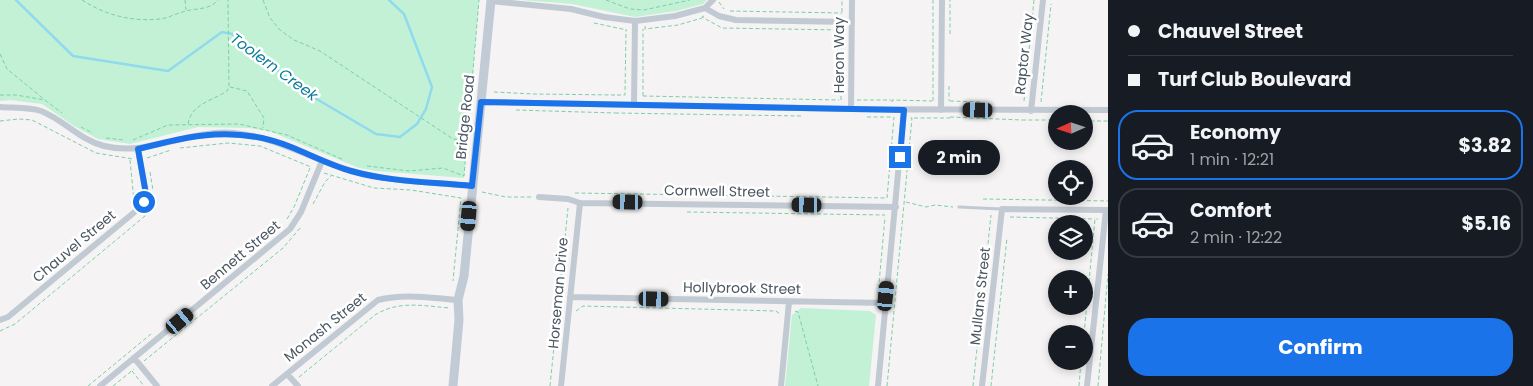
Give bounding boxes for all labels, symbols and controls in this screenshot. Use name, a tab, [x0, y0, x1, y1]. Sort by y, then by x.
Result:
street label: Raptor Way	[1010, 12, 1038, 96]
street label: Heron Way	[829, 17, 849, 93]
text: Chauvel Street	[1158, 18, 1303, 45]
water label: Toolern Creek	[226, 28, 323, 106]
text: Turf Club Boulevard	[1158, 66, 1351, 93]
street label: Bridge Road	[451, 74, 479, 160]
car	[962, 102, 993, 118]
north arrow	[1048, 105, 1092, 150]
map controls	[1048, 105, 1093, 370]
text: Economy	[1190, 119, 1281, 146]
icon: car	[1130, 123, 1175, 168]
text: $3.82	[1458, 132, 1511, 159]
callout: 2 min	[918, 140, 1000, 174]
route end	[889, 146, 911, 168]
text: 2 min	[937, 146, 981, 169]
text: 1 min · 12:21	[1190, 148, 1274, 171]
button: locate	[1048, 160, 1093, 205]
street label: Cornwell Street	[664, 180, 770, 202]
route start	[133, 191, 155, 213]
car	[612, 194, 643, 210]
car	[791, 197, 822, 213]
text: Comfort	[1190, 197, 1272, 224]
car	[460, 200, 477, 232]
icon: car	[1130, 201, 1175, 246]
street label: Chauvel Street	[28, 205, 120, 287]
text: $5.16	[1462, 210, 1511, 237]
button: layers	[1048, 215, 1093, 260]
street label: Bennett Street	[196, 216, 284, 294]
text: 2 min · 12:22	[1190, 226, 1282, 249]
street label: Horseman Drive	[543, 236, 573, 349]
street label: Mullans Street	[965, 246, 995, 346]
button: +	[1048, 270, 1093, 315]
street label: Hollybrook Street	[683, 277, 801, 299]
car	[876, 280, 895, 312]
street label: Monash Street	[280, 288, 370, 366]
car	[638, 291, 669, 307]
car	[163, 306, 196, 336]
button: Confirm	[1128, 318, 1513, 376]
button: −	[1048, 325, 1093, 370]

